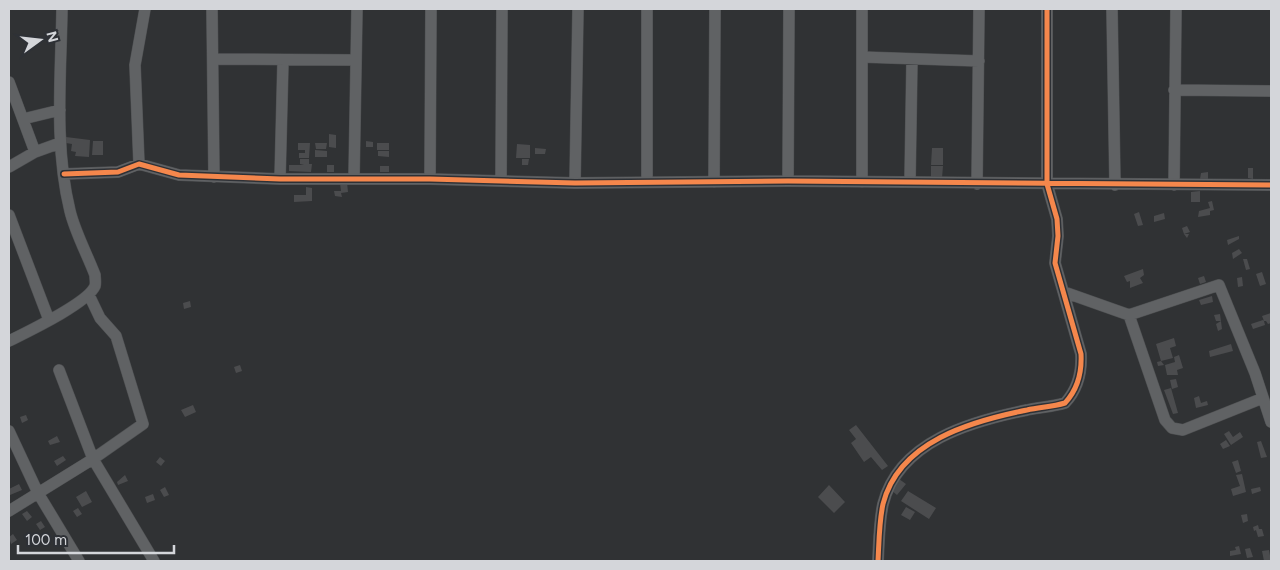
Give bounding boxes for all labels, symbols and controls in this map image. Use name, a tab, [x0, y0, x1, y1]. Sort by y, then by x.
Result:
north arrow	[15, 15, 65, 65]
text: N	[42, 29, 62, 44]
scale bar	[18, 522, 174, 554]
text: 100 m	[25, 531, 67, 549]

